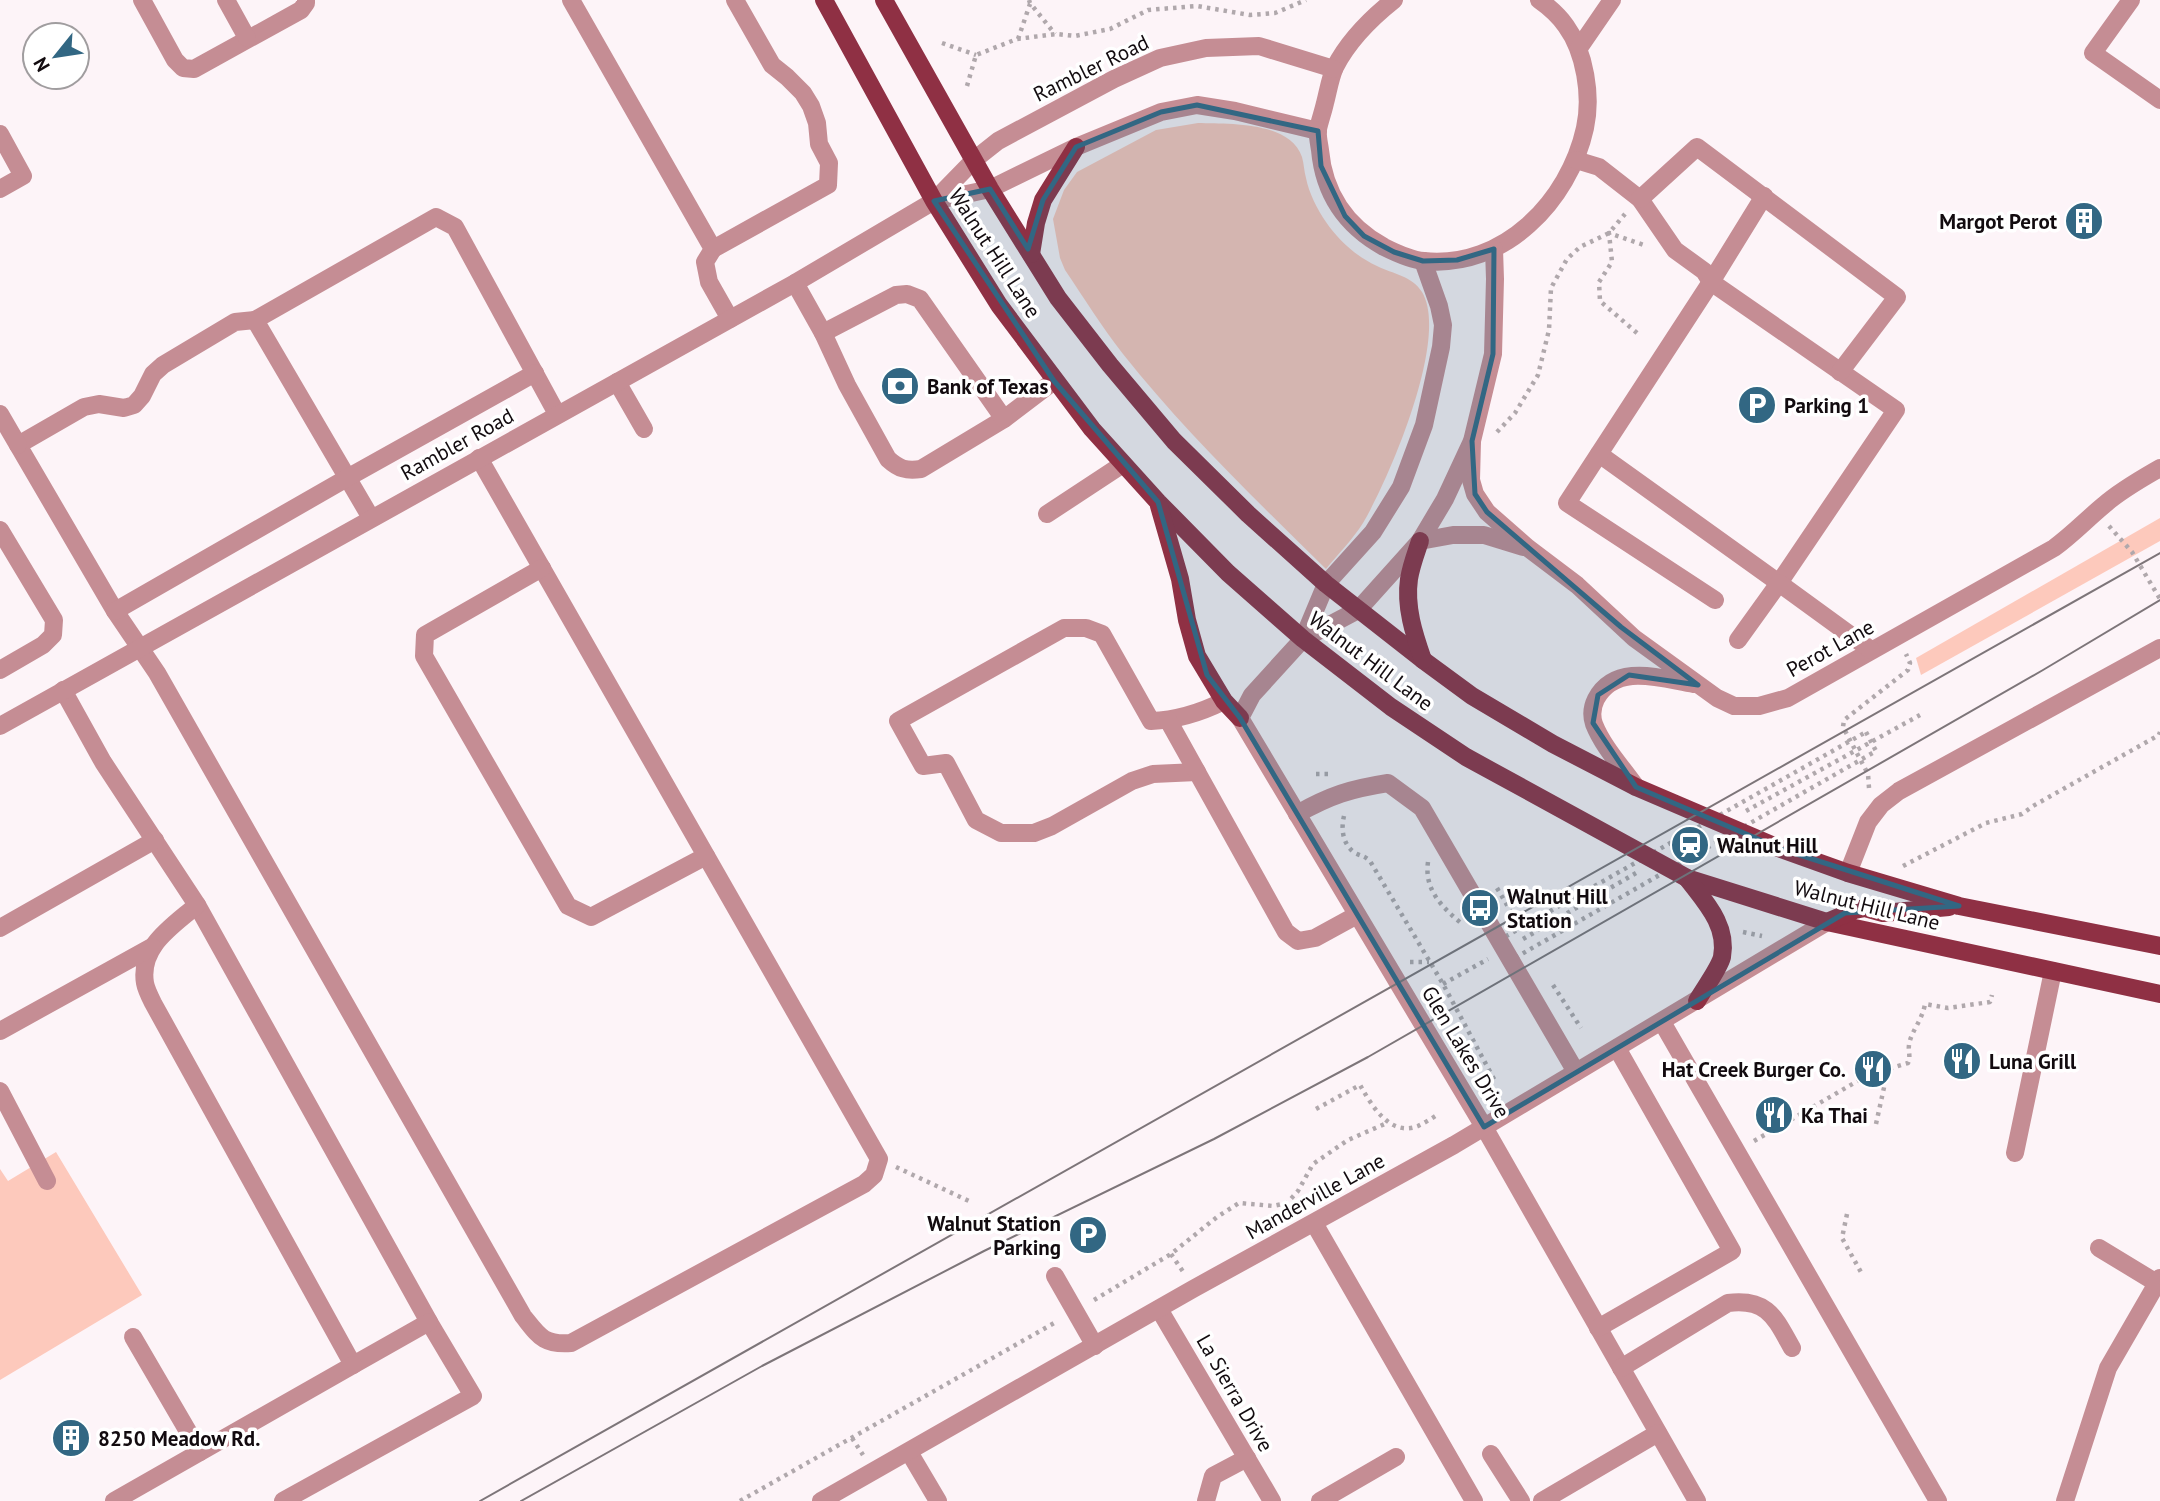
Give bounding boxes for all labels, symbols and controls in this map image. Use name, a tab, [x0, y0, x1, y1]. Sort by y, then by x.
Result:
north arrow	[21, 21, 91, 91]
street label: Rambler Road	[1029, 28, 1153, 108]
text: N	[28, 53, 55, 76]
street label: Walnut Hill Lane	[943, 183, 1047, 323]
building icon: Margot Perot	[2063, 200, 2105, 242]
place label: Margot Perot	[1939, 208, 2058, 235]
bank icon: Bank of Texas	[879, 365, 921, 407]
place label: Bank of Texas	[927, 373, 1048, 400]
parking icon: Parking 1	[1736, 384, 1778, 426]
place label: Parking 1	[1784, 392, 1869, 419]
street label: Rambler Road	[396, 402, 518, 486]
street label: Walnut Hill Lane	[1303, 605, 1439, 717]
street label: Perot Lane	[1782, 613, 1878, 683]
station icon: Walnut Hill	[1669, 824, 1711, 866]
place label: Walnut Hill	[1717, 832, 1819, 859]
street label: Walnut Hill Lane	[1791, 874, 1943, 936]
place label: Walnut Hill Station	[1507, 883, 1609, 934]
bus stop icon: Walnut Hill Station	[1459, 887, 1501, 929]
street label: Glen Lakes Drive	[1416, 981, 1516, 1123]
restaurant icon: Luna Grill	[1941, 1040, 1983, 1082]
restaurant icon: Hat Creek Burger Co.	[1852, 1048, 1894, 1090]
place label: Luna Grill	[1989, 1048, 2077, 1075]
place label: Hat Creek Burger Co.	[1662, 1056, 1846, 1083]
restaurant icon: Ka Thai	[1753, 1094, 1795, 1136]
place label: Ka Thai	[1801, 1102, 1868, 1129]
street label: Manderville Lane	[1241, 1147, 1389, 1245]
place label: Walnut Station Parking	[927, 1210, 1061, 1261]
parking icon: Walnut Station Parking	[1067, 1214, 1109, 1256]
street label: La Sierra Drive	[1190, 1329, 1280, 1457]
building icon: 8250 Meadow Rd.	[50, 1417, 92, 1459]
place label: 8250 Meadow Rd.	[98, 1425, 260, 1452]

